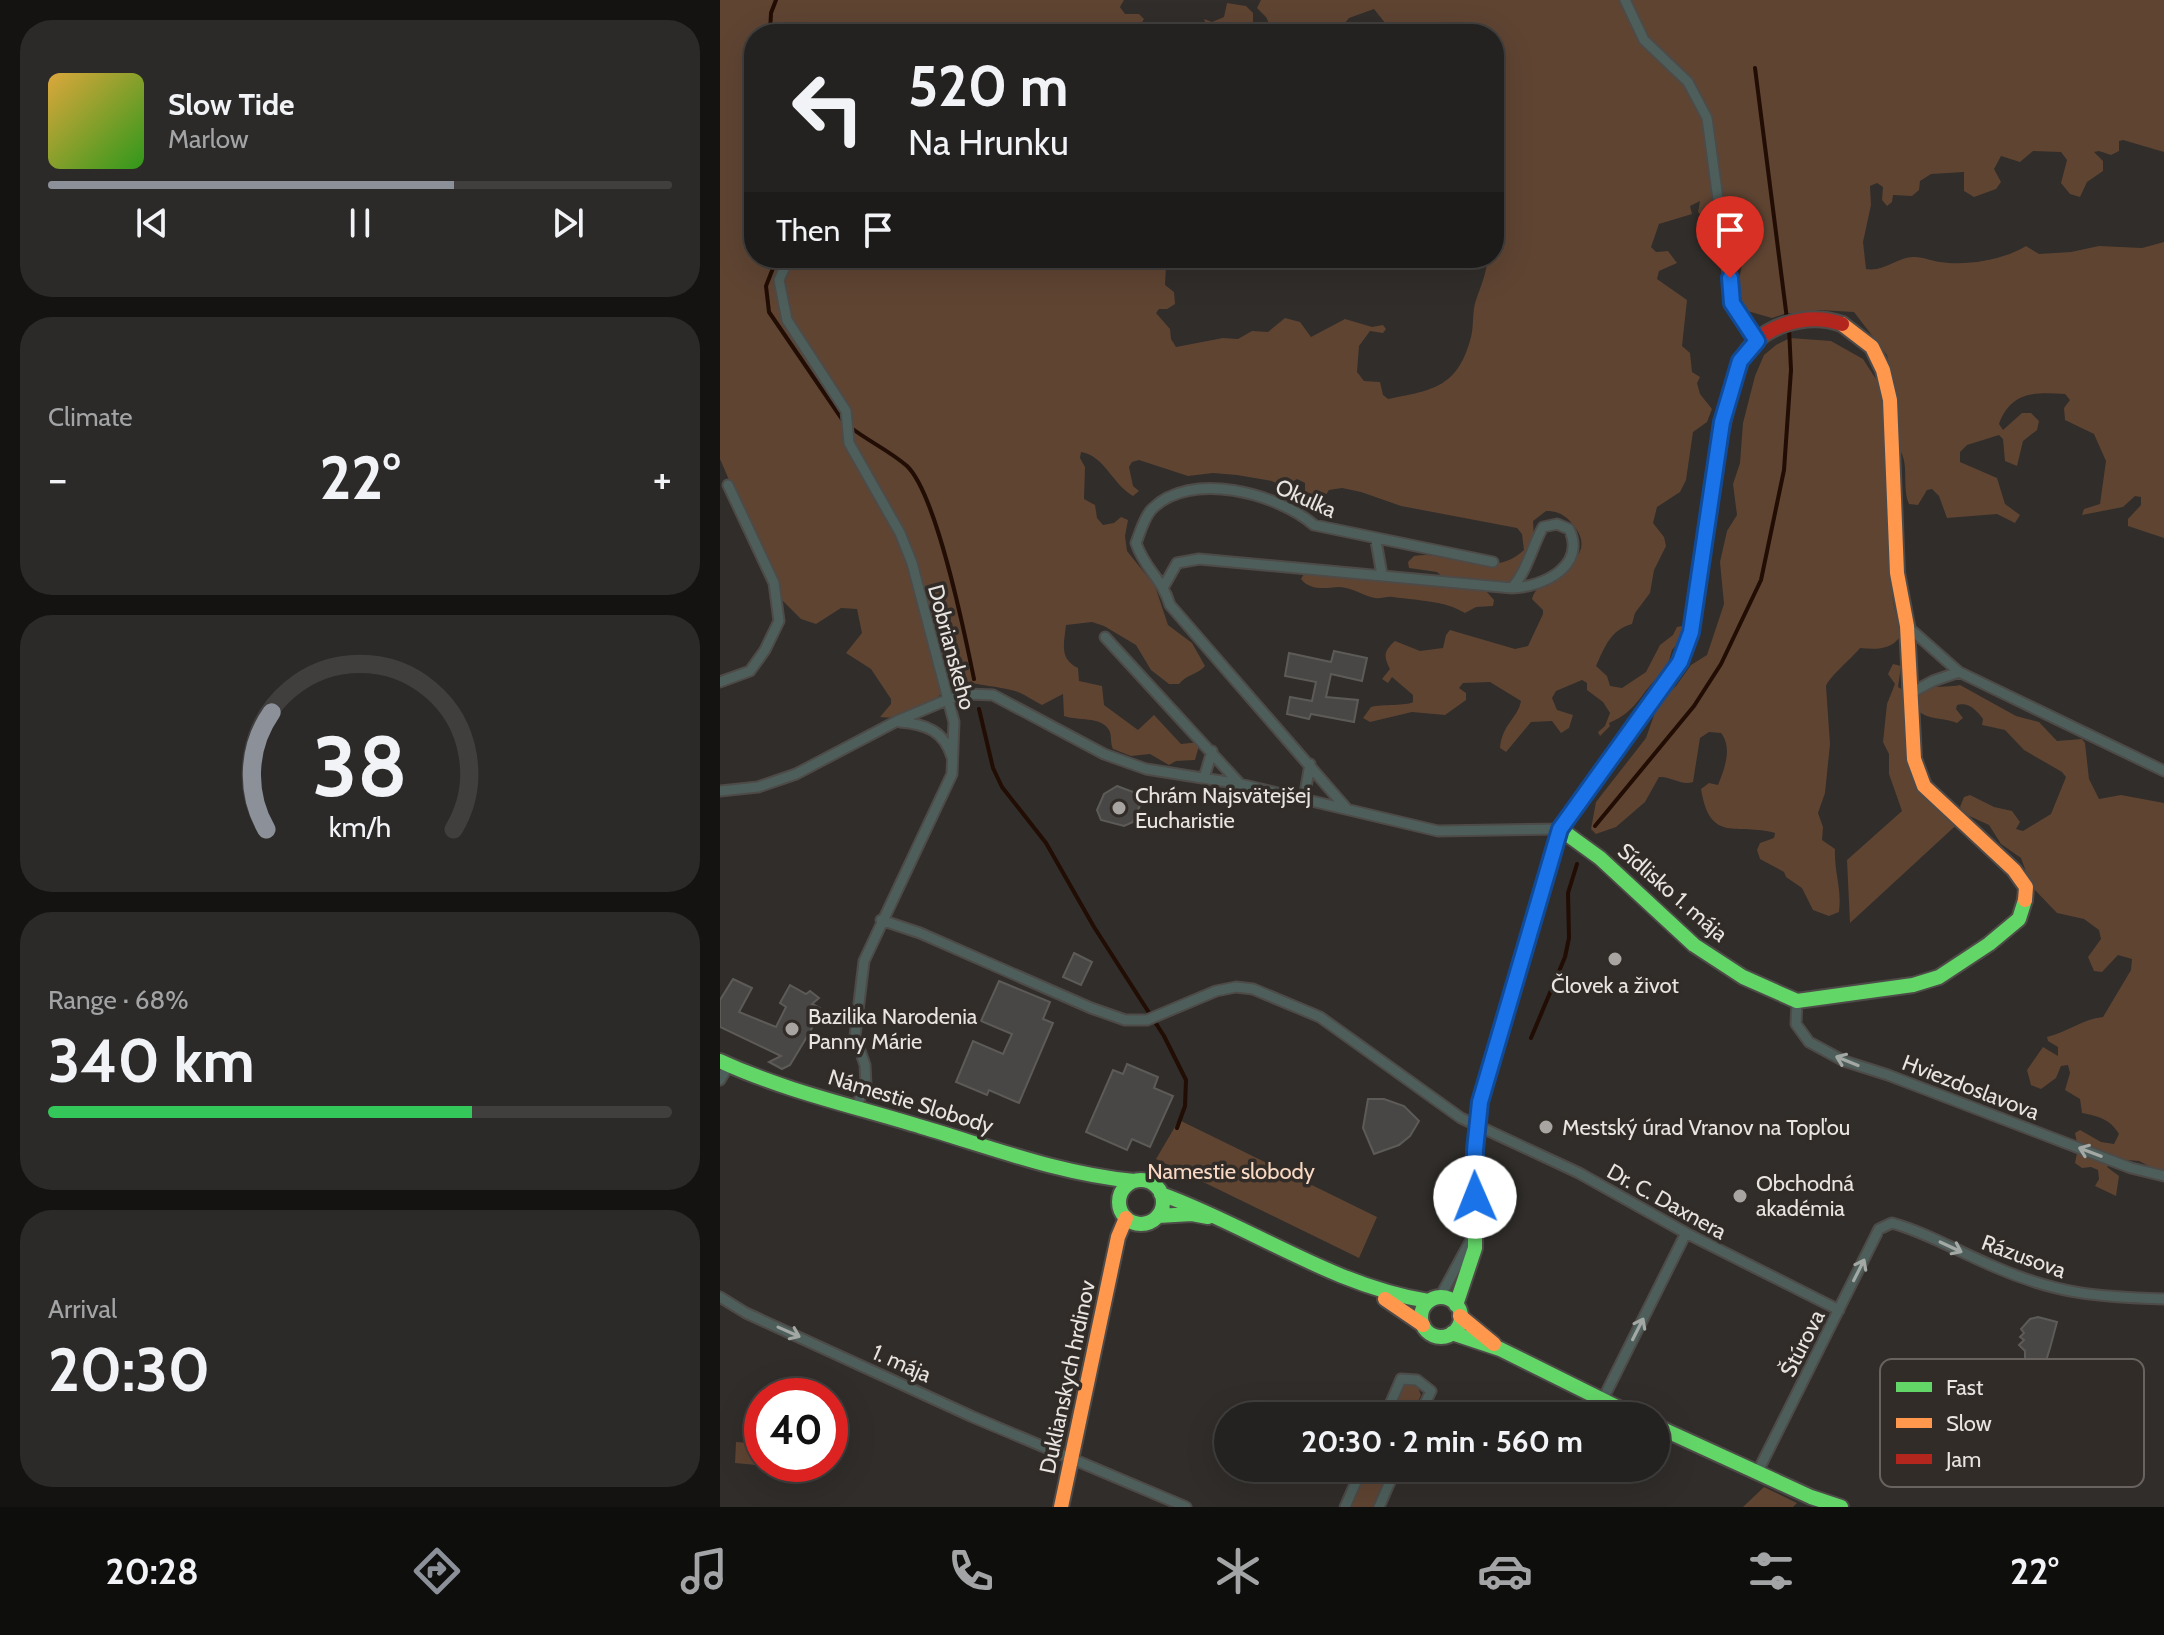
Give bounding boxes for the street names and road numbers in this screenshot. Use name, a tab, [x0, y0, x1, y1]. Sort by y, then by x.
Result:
street label: Okulka	[1271, 473, 1341, 524]
street label: Dobrianskeho	[922, 582, 981, 713]
street label: Sídlisko 1. mája	[1612, 837, 1733, 948]
street label: Hviezdoslavova	[1898, 1049, 2044, 1126]
street label: Námestie Slobody	[825, 1064, 997, 1139]
street label: Dr. C. Daxnera	[1602, 1158, 1732, 1246]
street label: Rázusova	[1978, 1229, 2070, 1284]
street label: Duklianskych hrdinov	[1034, 1278, 1101, 1476]
street label: Štúrova	[1774, 1305, 1831, 1381]
street label: 1. mája	[868, 1339, 936, 1389]

